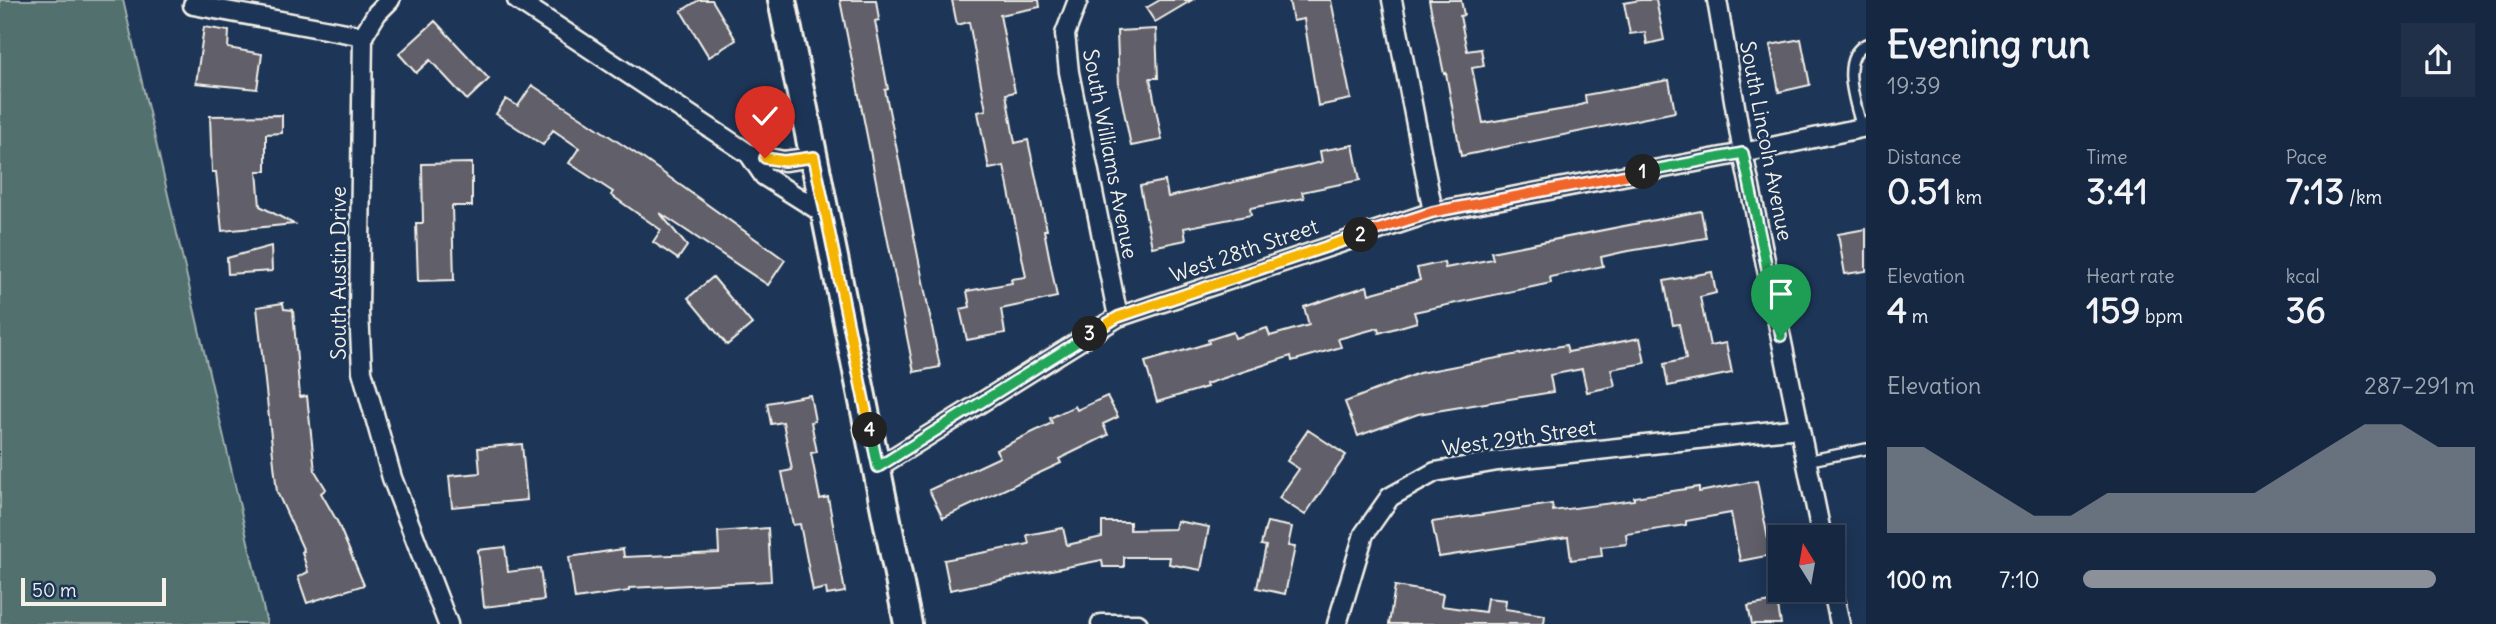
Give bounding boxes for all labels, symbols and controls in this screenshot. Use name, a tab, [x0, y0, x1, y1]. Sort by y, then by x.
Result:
text: Evening run	[1887, 21, 2090, 68]
button: share	[2401, 23, 2475, 97]
street label: South Lincoln Avenue	[1734, 39, 1799, 243]
street label: South Williams Avenue	[1077, 47, 1144, 261]
text: 19:39	[1887, 71, 1941, 100]
pin	[735, 86, 795, 158]
icon: check	[746, 97, 784, 135]
text: Distance	[1887, 145, 1961, 169]
text: Time	[2086, 145, 2127, 169]
text: Pace	[2286, 145, 2327, 169]
pin: 1	[1626, 154, 1660, 190]
text: 1	[1639, 159, 1646, 183]
text: 0.51	[1887, 169, 1951, 213]
text: 3:41	[2086, 169, 2148, 213]
text: 7:13	[2286, 169, 2345, 213]
text: km	[1951, 185, 1982, 209]
text: /km	[2345, 185, 2382, 209]
street label: South Austin Drive	[325, 186, 352, 360]
street label: West 28th Street	[1166, 213, 1322, 289]
pin: 2	[1344, 218, 1378, 252]
text: 2	[1355, 222, 1366, 246]
pin	[1751, 264, 1811, 336]
text: Elevation	[1887, 264, 1965, 288]
text: Heart rate	[2086, 264, 2174, 288]
text: kcal	[2286, 264, 2320, 288]
icon: arrive	[1762, 275, 1800, 313]
text: 4	[1887, 288, 1907, 332]
text: 159	[2086, 288, 2140, 332]
text: 36	[2286, 288, 2326, 332]
text: m	[1907, 304, 1928, 328]
text: bpm	[2140, 304, 2183, 328]
pin: 3	[1072, 316, 1108, 352]
text: 3	[1084, 321, 1095, 345]
text: Elevation	[1887, 371, 1981, 400]
text: 287–291 m	[2364, 371, 2475, 400]
pin: 4	[852, 412, 888, 448]
street label: West 29th Street	[1440, 413, 1598, 462]
text: 4	[864, 417, 875, 441]
north arrow	[1768, 525, 1844, 602]
map controls	[1768, 525, 1845, 602]
text: 100 m	[1887, 565, 1952, 594]
text: 7:10	[1999, 565, 2040, 594]
scale bar	[21, 575, 166, 607]
text: 50 m	[32, 578, 77, 602]

